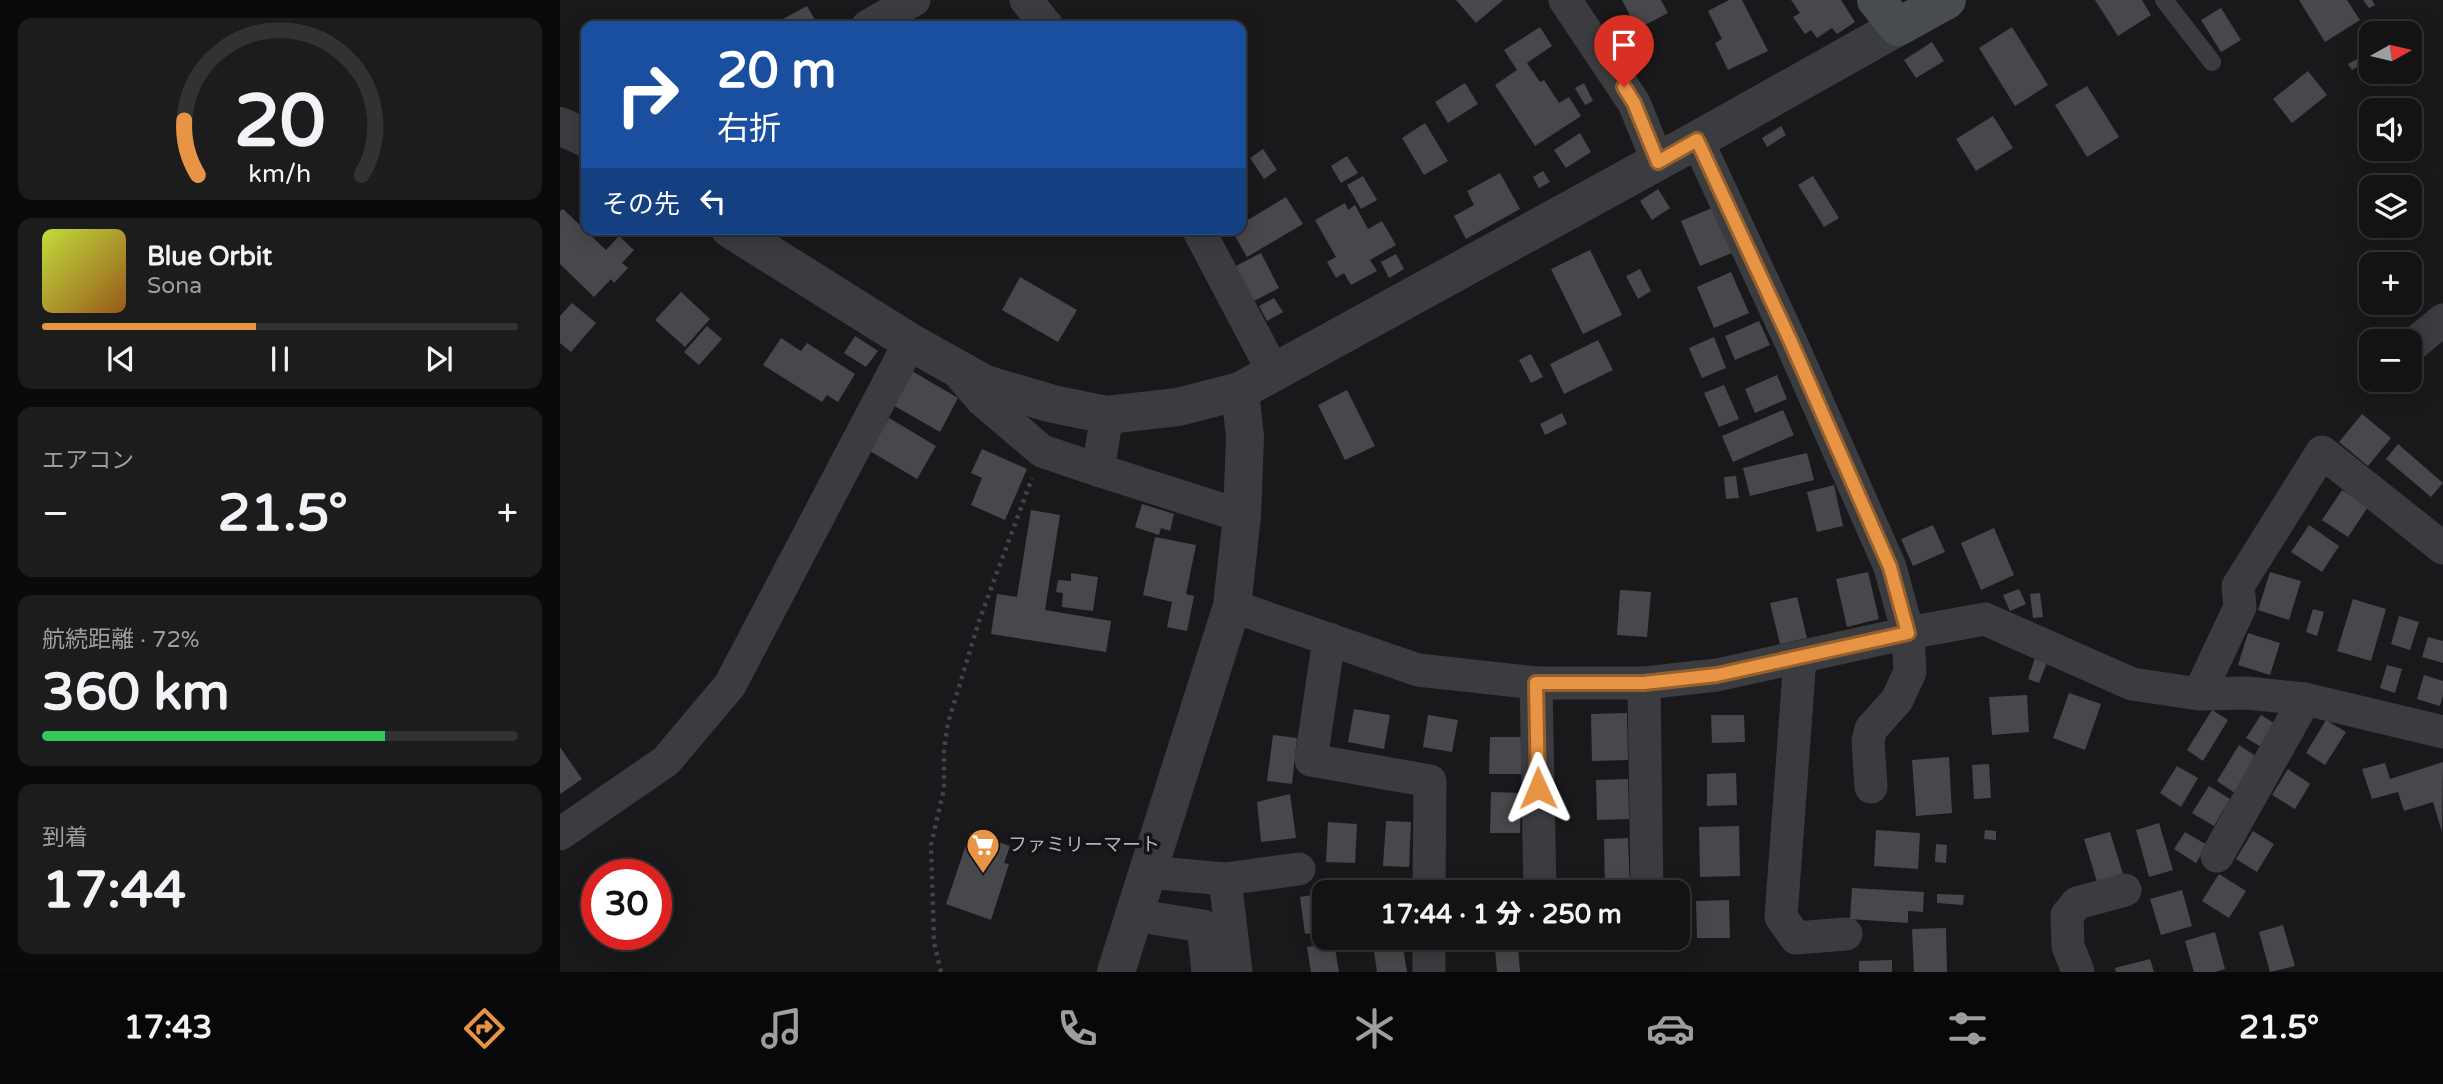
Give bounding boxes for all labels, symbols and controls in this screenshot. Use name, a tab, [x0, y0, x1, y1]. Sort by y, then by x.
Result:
pin	[1594, 15, 1654, 87]
north arrow	[2359, 21, 2422, 84]
map controls	[2359, 21, 2422, 392]
icon: arrive	[1605, 26, 1643, 64]
text: 20 m	[717, 42, 836, 101]
icon: right	[602, 49, 693, 140]
text: 20	[234, 78, 326, 166]
button: sound	[2359, 98, 2422, 161]
text: 右折	[717, 110, 781, 148]
text: km/h	[249, 159, 311, 189]
button: layers	[2359, 175, 2422, 238]
icon: left	[694, 182, 732, 220]
text: その先	[602, 189, 680, 220]
text: Blue Orbit	[147, 241, 272, 272]
button: +	[2359, 252, 2422, 315]
text: Sona	[147, 272, 202, 300]
button: −	[2359, 329, 2422, 392]
icon: previous	[102, 340, 140, 378]
icon: pause	[261, 340, 299, 378]
icon: next	[420, 340, 458, 378]
text: エアコン	[42, 447, 134, 475]
text: 21.5°	[218, 482, 348, 545]
text: −	[42, 491, 69, 537]
text: +	[497, 491, 518, 537]
text: 航続距離 · 72%	[42, 626, 200, 654]
text: 360 km	[42, 661, 230, 724]
position arrow	[1501, 751, 1575, 825]
text: 到着	[42, 824, 88, 852]
supermarket icon: ファミリーマート	[964, 826, 1002, 875]
place label: ファミリーマート	[1008, 834, 1160, 856]
text: 17:44	[42, 859, 186, 922]
speed limit sign: 30	[581, 859, 672, 950]
text: 17:44 · 1 分 · 250 m	[1380, 899, 1622, 930]
icon: directions	[460, 1004, 509, 1053]
icon: music	[757, 1004, 806, 1053]
icon: phone	[1053, 1004, 1102, 1053]
icon: climate	[1350, 1004, 1399, 1053]
icon: car	[1646, 1004, 1695, 1053]
icon: filters	[1943, 1004, 1992, 1053]
text: 17:43	[124, 1009, 212, 1047]
text: 21.5°	[2239, 1009, 2319, 1047]

